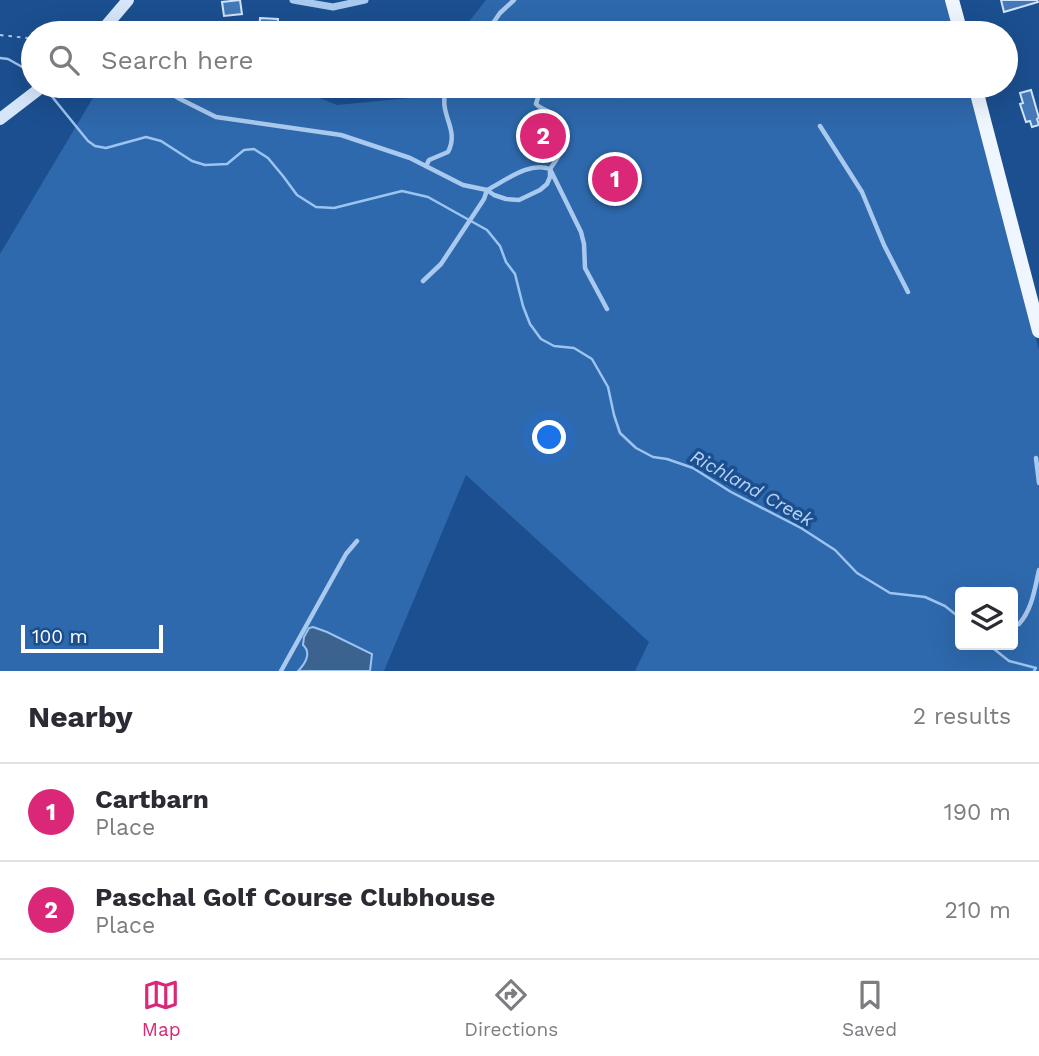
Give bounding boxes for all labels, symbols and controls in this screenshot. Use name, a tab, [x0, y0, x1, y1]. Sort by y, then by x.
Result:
search box	[21, 21, 1018, 98]
icon: search	[45, 41, 83, 79]
text: Search here	[101, 45, 253, 75]
pin: 2	[520, 110, 566, 162]
pin: 1	[592, 153, 638, 205]
your location	[532, 420, 566, 454]
water label: Richland Creek	[686, 445, 818, 532]
map controls	[955, 587, 1018, 650]
button: layers	[955, 587, 1018, 650]
scale bar	[21, 622, 163, 654]
text: 100 m	[32, 625, 88, 648]
text: Nearby	[28, 699, 133, 734]
text: 2 results	[913, 703, 1011, 730]
text: Cartbarn	[95, 784, 209, 814]
text: 1	[46, 799, 56, 826]
text: 190 m	[944, 799, 1011, 826]
text: Place	[95, 814, 155, 841]
text: Paschal Golf Course Clubhouse	[95, 882, 495, 912]
text: 2	[44, 897, 58, 924]
text: 210 m	[945, 897, 1011, 924]
text: Place	[95, 912, 155, 939]
tab: Map	[142, 976, 181, 1041]
tab: Directions	[464, 976, 558, 1041]
tab: Saved	[842, 976, 897, 1041]

